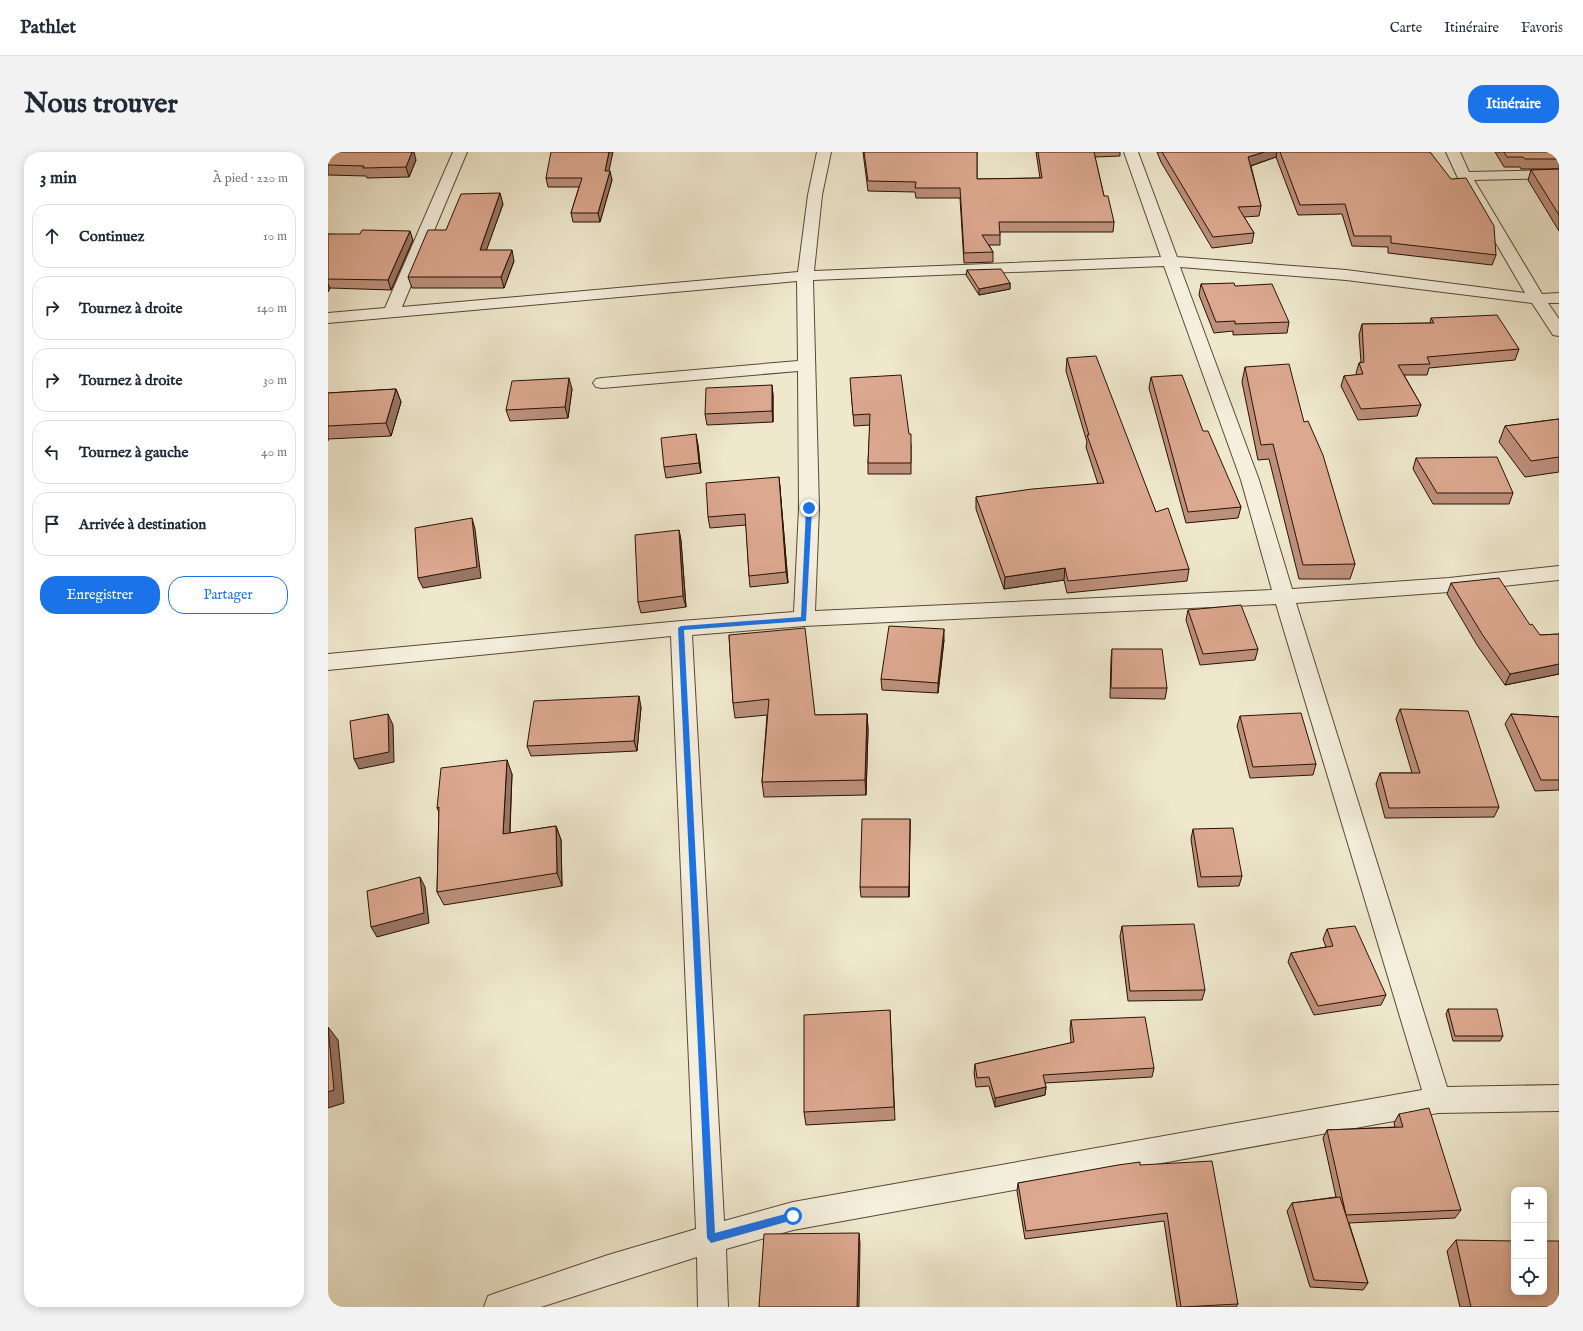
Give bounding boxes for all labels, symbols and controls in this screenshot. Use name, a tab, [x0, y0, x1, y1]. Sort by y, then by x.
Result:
text: Pathlet	[20, 16, 76, 40]
text: Carte	[1390, 19, 1422, 37]
text: Itinéraire	[1444, 19, 1499, 37]
text: Favoris	[1521, 19, 1563, 37]
button: Itinéraire	[1468, 85, 1559, 123]
text: Nous trouver	[24, 87, 178, 122]
text: 3 min	[40, 168, 77, 189]
text: À pied · 220 m	[213, 170, 288, 187]
icon: ahead	[41, 225, 63, 247]
text: Continuez	[79, 227, 144, 246]
text: 10 m	[263, 228, 287, 245]
icon: right	[41, 297, 63, 319]
text: Tournez à droite	[79, 299, 182, 318]
text: 140 m	[257, 300, 287, 317]
icon: right	[41, 369, 63, 391]
text: Tournez à droite	[79, 371, 182, 390]
text: 30 m	[263, 372, 287, 389]
icon: left	[41, 441, 63, 463]
text: Tournez à gauche	[79, 443, 188, 462]
text: 40 m	[261, 444, 287, 461]
route end	[800, 499, 818, 517]
icon: arrive	[41, 513, 63, 535]
text: Arrivée à destination	[79, 515, 206, 534]
button: Enregistrer	[40, 576, 160, 614]
button: Partager	[168, 576, 288, 614]
map controls	[1511, 1187, 1547, 1295]
button: +	[1511, 1187, 1547, 1223]
route start	[784, 1207, 802, 1225]
button: −	[1511, 1223, 1547, 1259]
button: locate	[1511, 1259, 1547, 1295]

